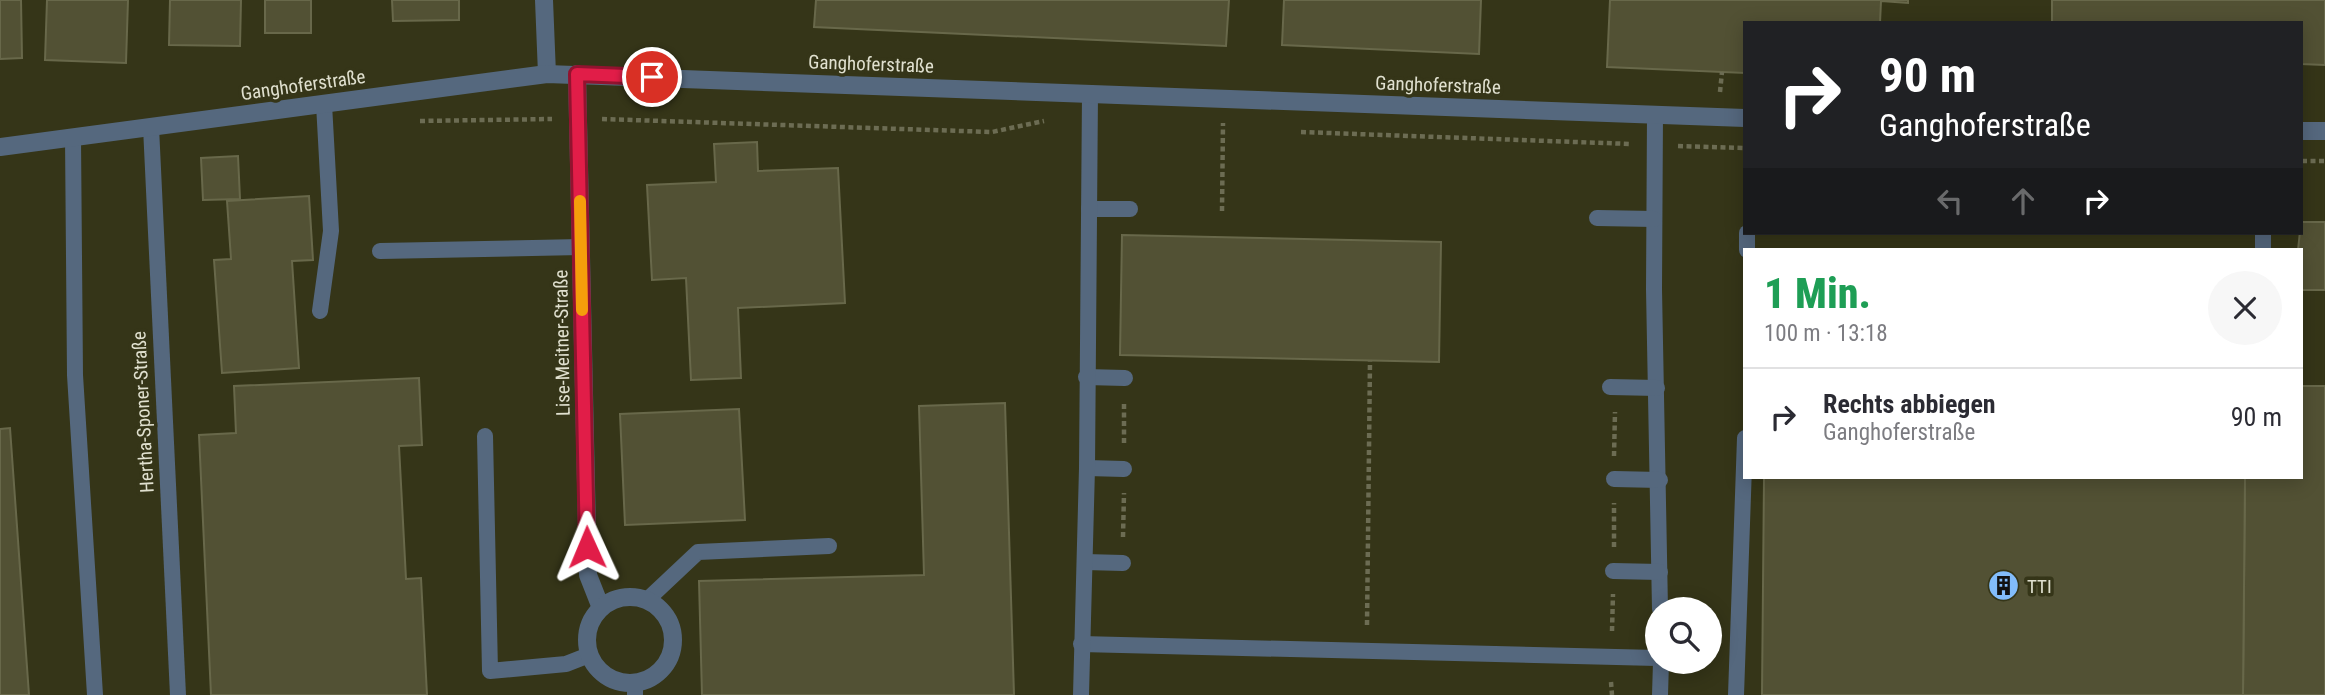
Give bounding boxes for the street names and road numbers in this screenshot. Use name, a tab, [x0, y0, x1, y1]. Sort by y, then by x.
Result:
street label: Ganghoferstraße	[808, 50, 934, 78]
street label: Ganghoferstraße	[239, 65, 367, 105]
street label: Ganghoferstraße	[1375, 71, 1501, 99]
street label: Lise-Meitner-Straße	[549, 270, 575, 416]
street label: Hertha-Sponer-Straße	[127, 331, 159, 493]

